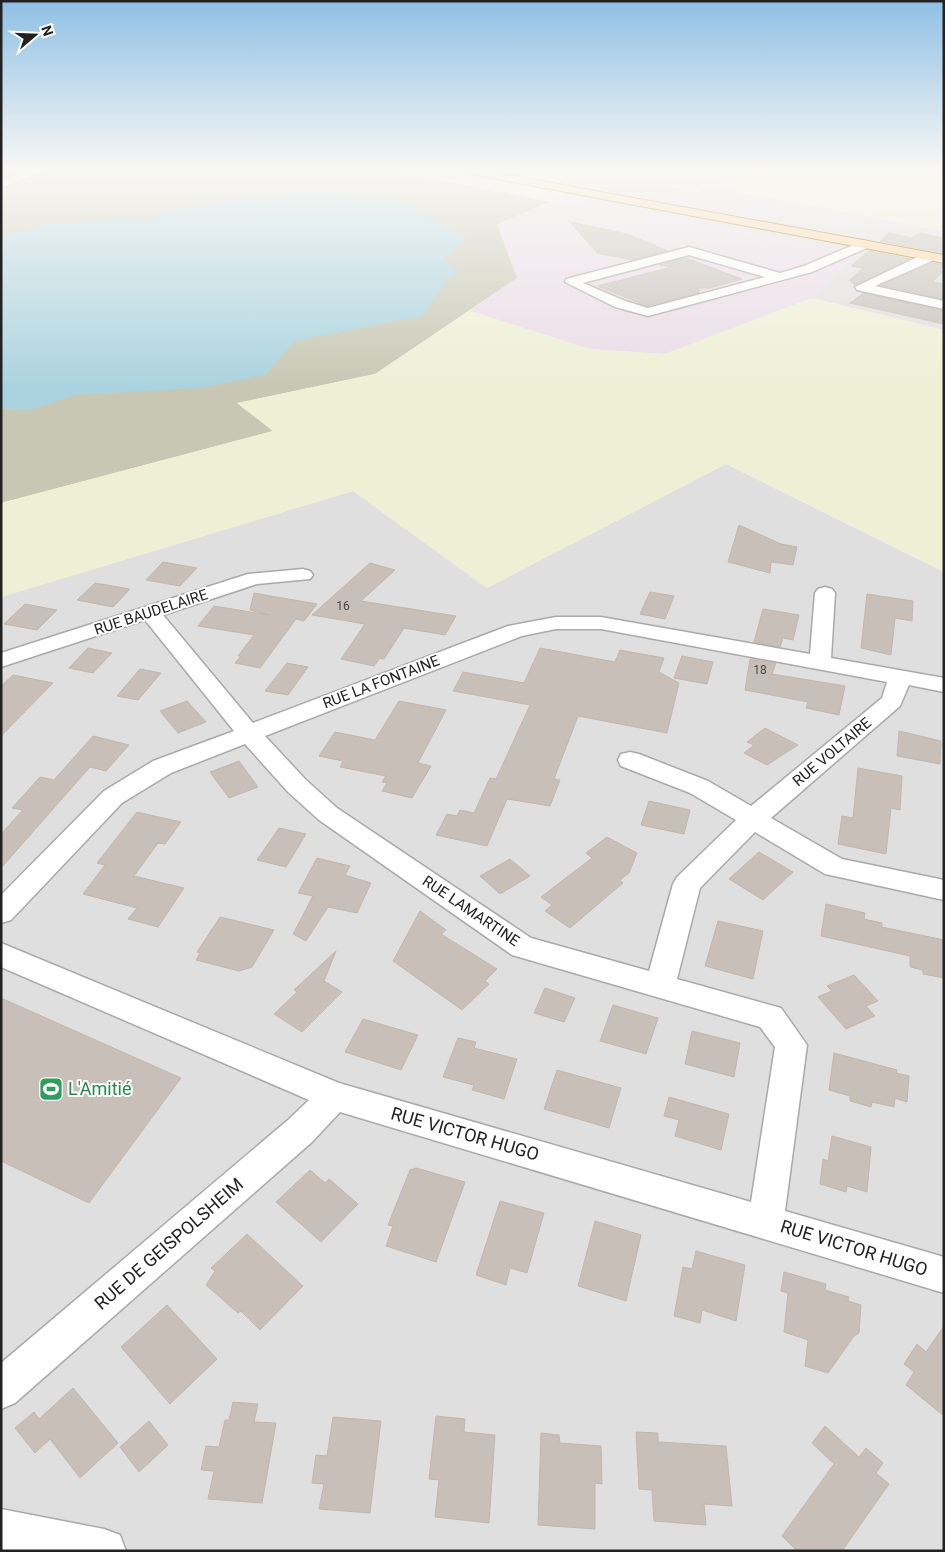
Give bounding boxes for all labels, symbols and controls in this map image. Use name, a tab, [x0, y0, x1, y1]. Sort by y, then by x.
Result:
north arrow	[10, 10, 60, 60]
text: N	[38, 23, 56, 38]
street label: RUE BAUDELAIRE	[92, 585, 210, 639]
house number: 16	[336, 599, 350, 613]
street label: RUE LA FONTAINE	[320, 651, 442, 713]
house number: 18	[753, 663, 767, 677]
street label: RUE VOLTAIRE	[789, 714, 875, 790]
street label: RUE LAMARTINE	[419, 872, 523, 950]
sports icon: L'Amitié	[38, 1076, 64, 1102]
place label: L'Amitié	[68, 1078, 132, 1099]
street label: RUE VICTOR HUGO	[389, 1102, 542, 1165]
street label: RUE DE GEISPOLSHEIM	[90, 1173, 247, 1314]
street label: RUE VICTOR HUGO	[778, 1215, 930, 1280]

